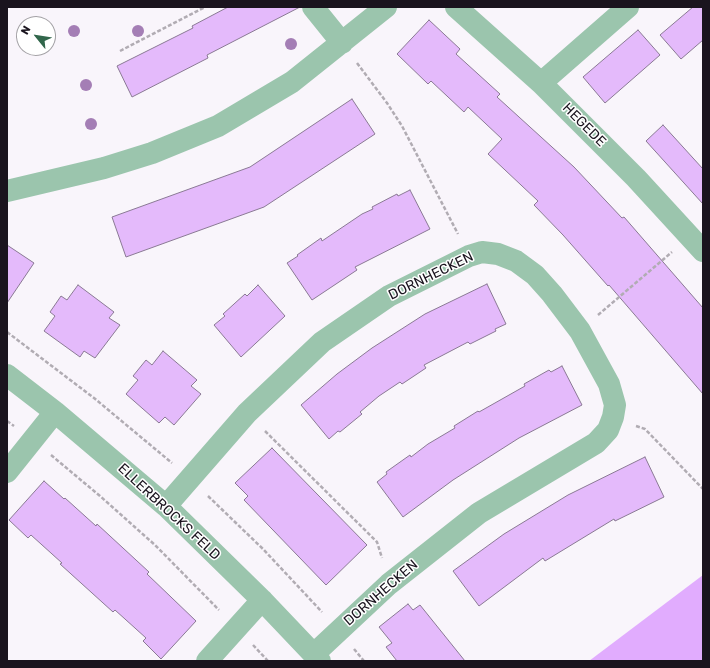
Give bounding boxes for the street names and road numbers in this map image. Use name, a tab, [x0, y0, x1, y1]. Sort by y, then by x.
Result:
street label: HEGEDE	[559, 100, 609, 150]
street label: DORNHECKEN	[386, 248, 476, 304]
street label: ELLERBROCKS FELD	[114, 460, 224, 564]
street label: DORNHECKEN	[341, 556, 421, 630]

